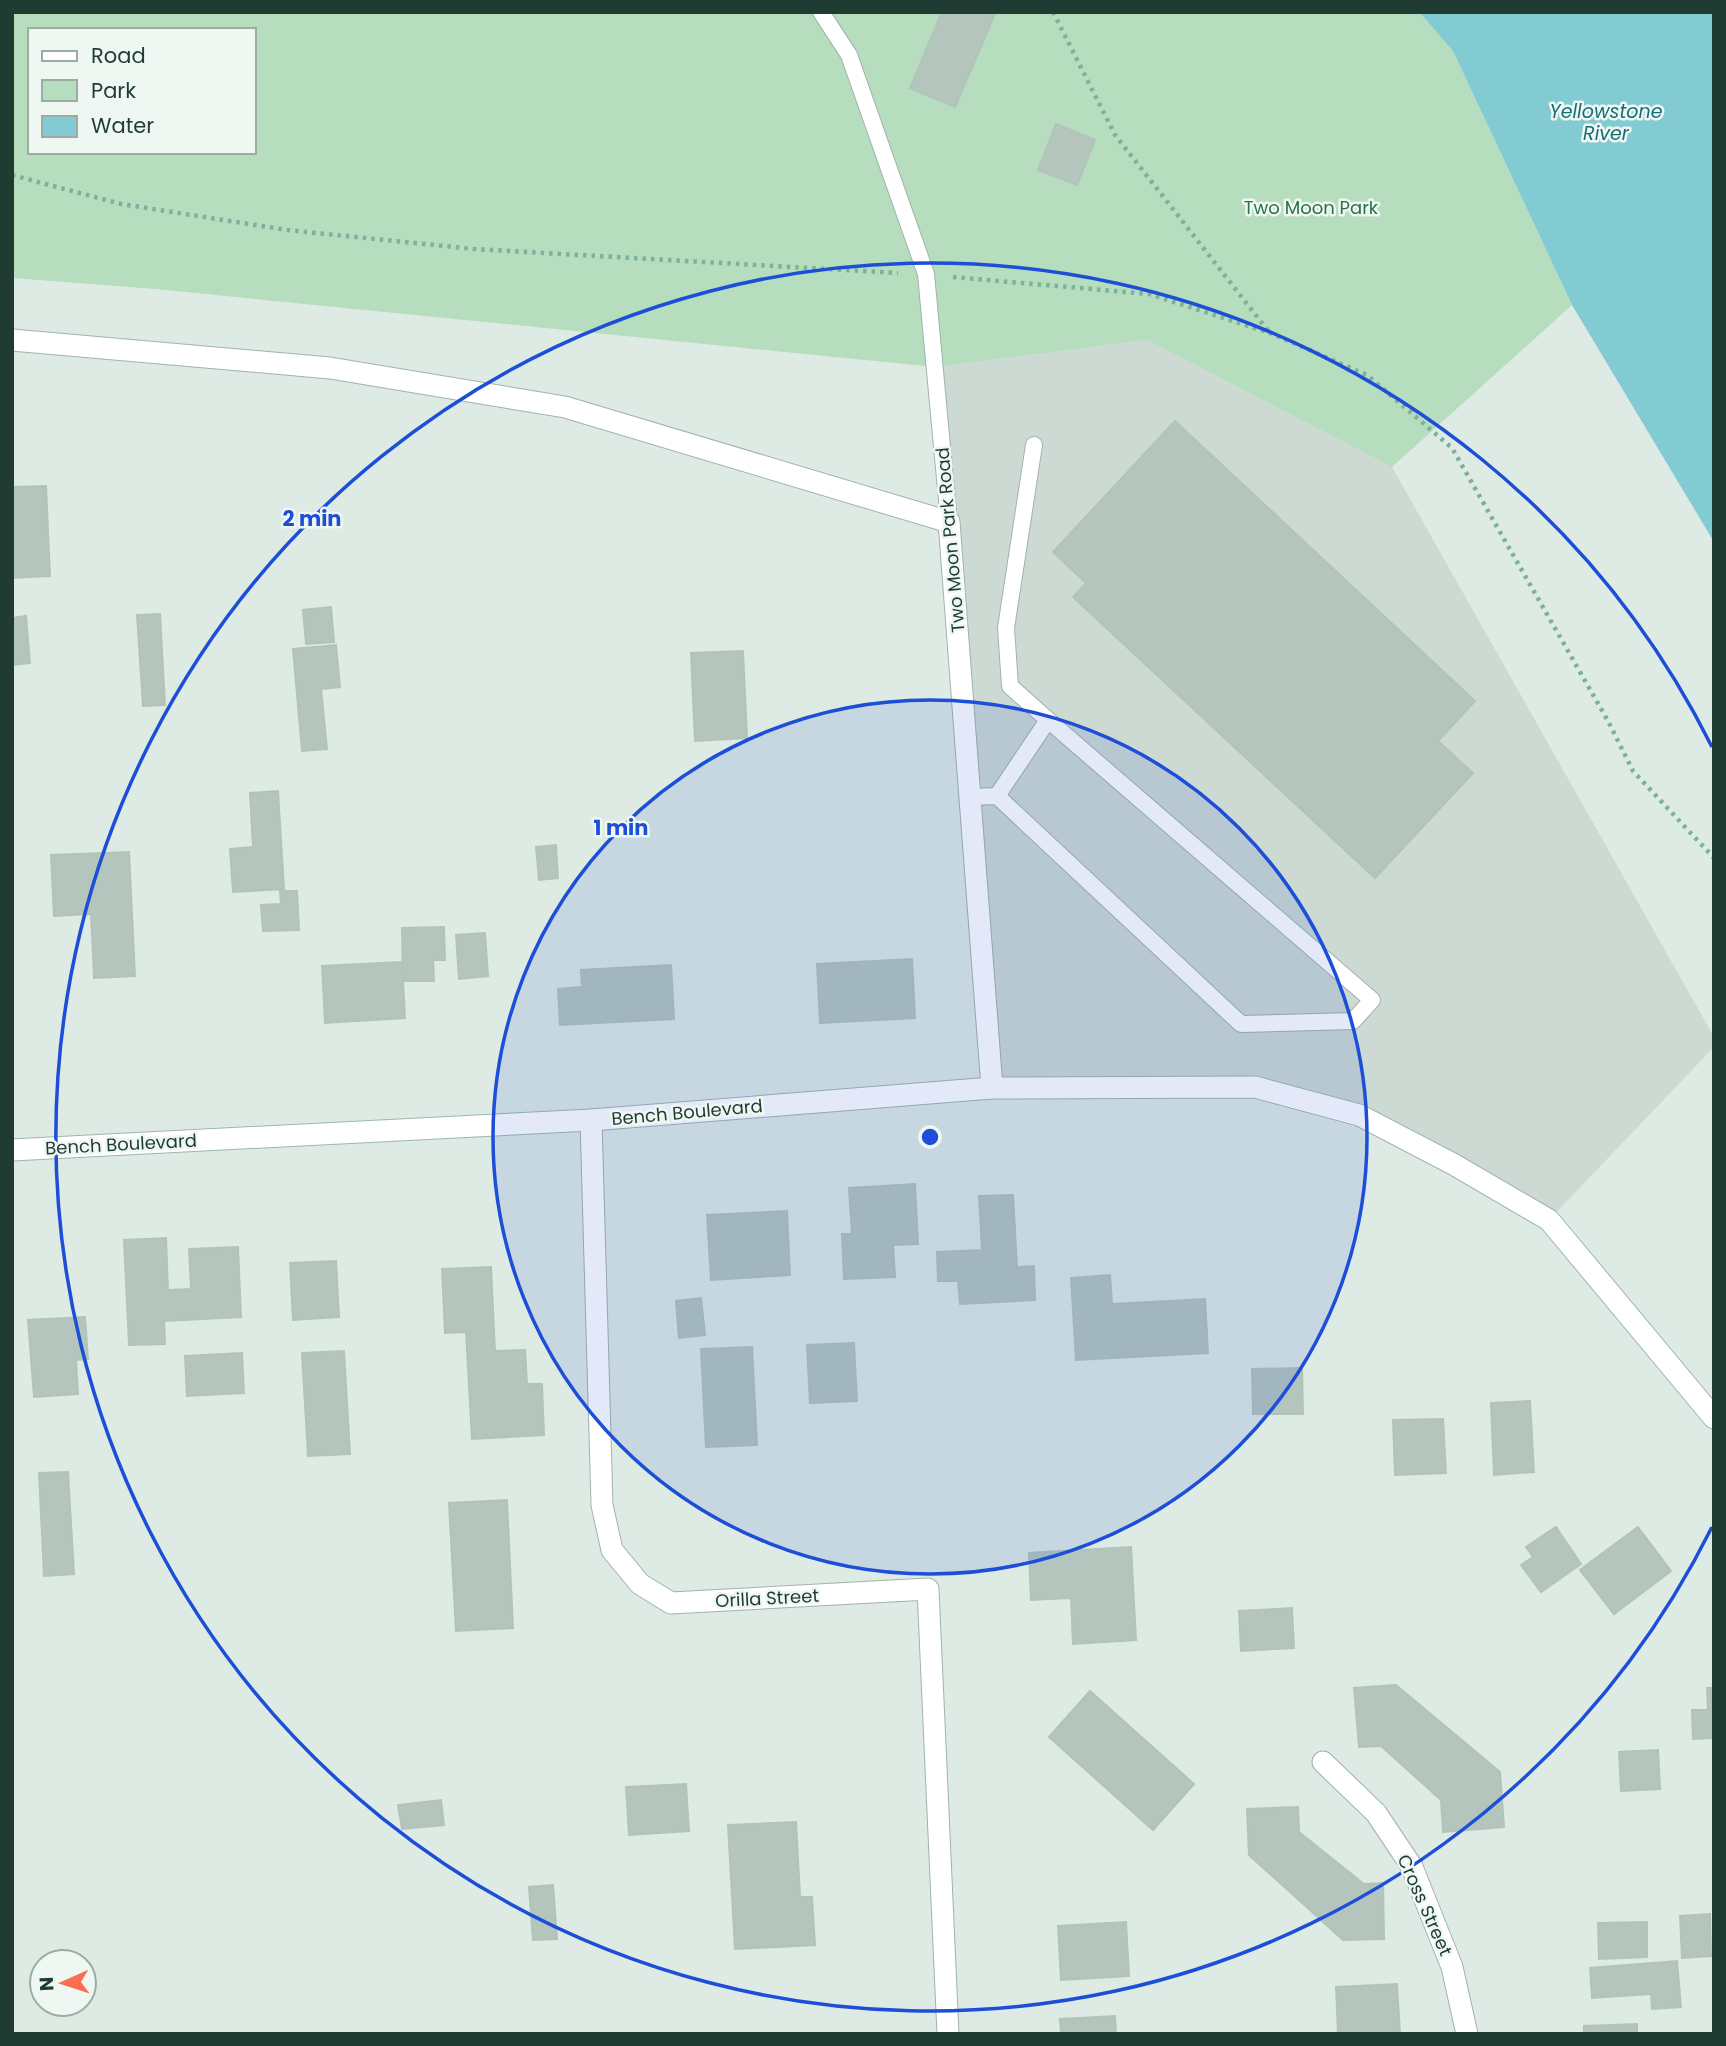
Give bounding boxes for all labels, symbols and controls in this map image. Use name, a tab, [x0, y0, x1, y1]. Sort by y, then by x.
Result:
legend	[28, 28, 256, 154]
text: Road	[91, 41, 146, 70]
text: Park	[91, 76, 136, 105]
water label: Yellowstone River	[1550, 98, 1663, 147]
text: Water	[91, 111, 154, 140]
park label: Two Moon Park	[1244, 195, 1379, 220]
street label: Two Moon Park Road	[929, 446, 971, 634]
text: 2 min	[282, 504, 342, 533]
text: 1 min	[594, 813, 648, 842]
street label: Bench Boulevard	[610, 1093, 764, 1131]
centre of rings	[918, 1125, 942, 1149]
street label: Bench Boulevard	[45, 1128, 197, 1160]
street label: Orilla Street	[715, 1583, 819, 1613]
street label: Cross Street	[1392, 1850, 1458, 1960]
north arrow	[28, 1948, 98, 2018]
text: N	[33, 1976, 60, 1992]

